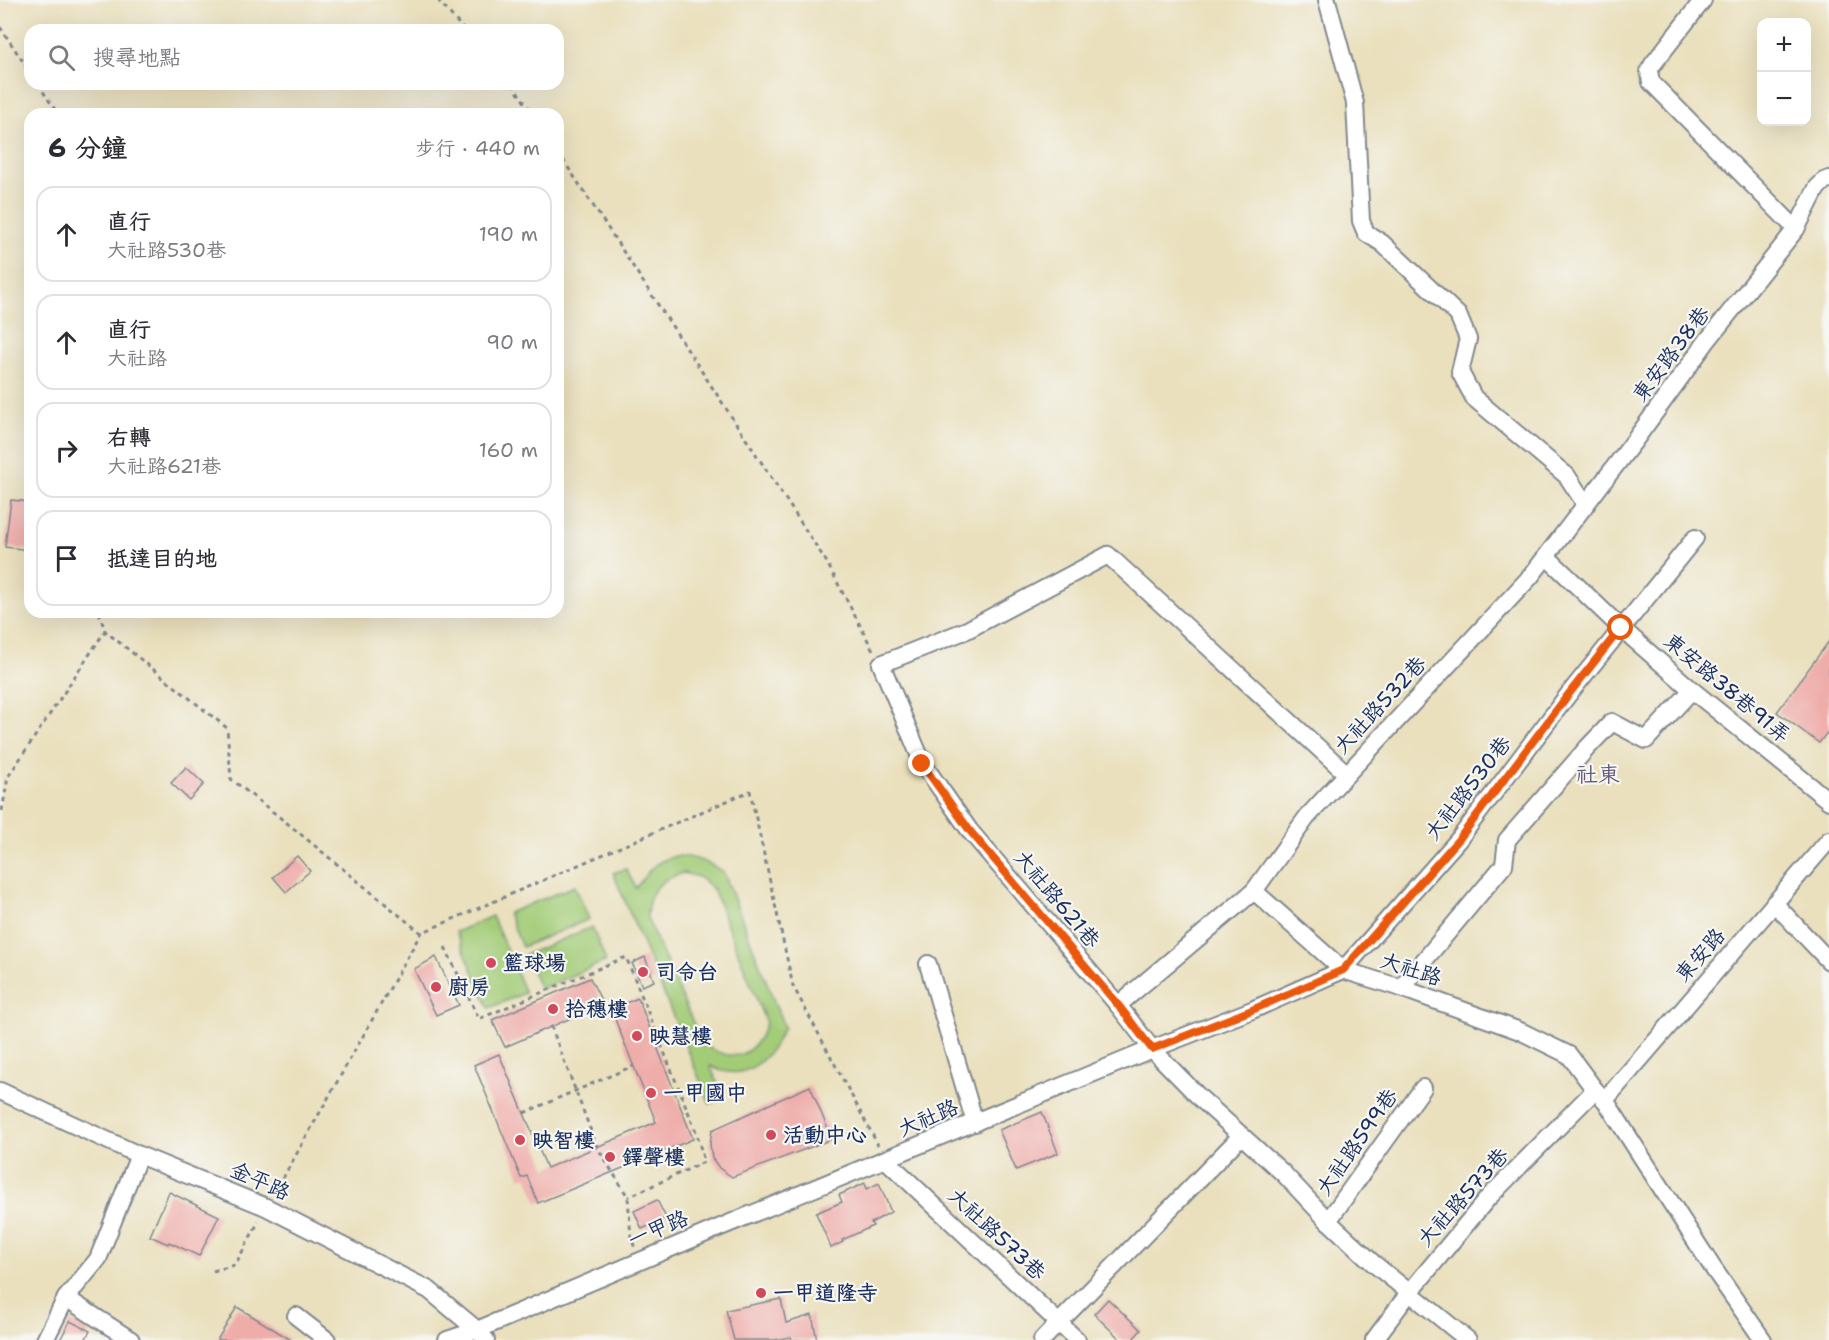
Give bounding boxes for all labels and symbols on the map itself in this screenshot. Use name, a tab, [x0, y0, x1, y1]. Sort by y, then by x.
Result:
street label: 東安路38巷	[1626, 301, 1716, 407]
route start	[1607, 614, 1633, 640]
street label: 東安路38巷91弄	[1658, 627, 1796, 749]
street label: 大社路532巷	[1328, 650, 1432, 760]
street label: 大社路530巷	[1419, 730, 1517, 846]
route end	[908, 750, 934, 776]
district label: 社東	[1576, 760, 1620, 789]
street label: 大社路621巷	[1008, 844, 1106, 954]
street label: 東安路	[1669, 922, 1731, 988]
street label: 大社路	[1377, 946, 1445, 992]
place label: 籃球場	[503, 949, 566, 977]
marker: 籃球場	[484, 956, 498, 970]
place label: 司令台	[655, 958, 718, 986]
marker: 司令台	[636, 965, 650, 979]
place label: 廚房	[448, 973, 490, 1001]
marker: 廚房	[429, 980, 443, 994]
place label: 拾穗樓	[565, 995, 628, 1023]
marker: 拾穗樓	[546, 1002, 560, 1016]
place label: 映慧樓	[649, 1022, 712, 1050]
marker: 映慧樓	[630, 1029, 644, 1043]
place label: 一甲國中	[663, 1079, 747, 1107]
street label: 大社路599巷	[1310, 1083, 1404, 1201]
marker: 一甲國中	[644, 1086, 658, 1100]
street label: 大社路	[894, 1093, 962, 1143]
place label: 活動中心	[783, 1121, 867, 1149]
place label: 映智樓	[532, 1126, 595, 1154]
marker: 活動中心	[764, 1128, 778, 1142]
marker: 映智樓	[513, 1133, 527, 1147]
street label: 大社路573巷	[1411, 1142, 1515, 1252]
place label: 鐸聲樓	[622, 1143, 685, 1171]
marker: 鐸聲樓	[603, 1150, 617, 1164]
street label: 金平路	[226, 1155, 294, 1207]
street label: 大社路573巷	[942, 1182, 1052, 1286]
street label: 一甲路	[624, 1204, 692, 1254]
place label: 一甲道隆寺	[773, 1279, 878, 1307]
marker: 一甲道隆寺	[754, 1286, 768, 1300]

